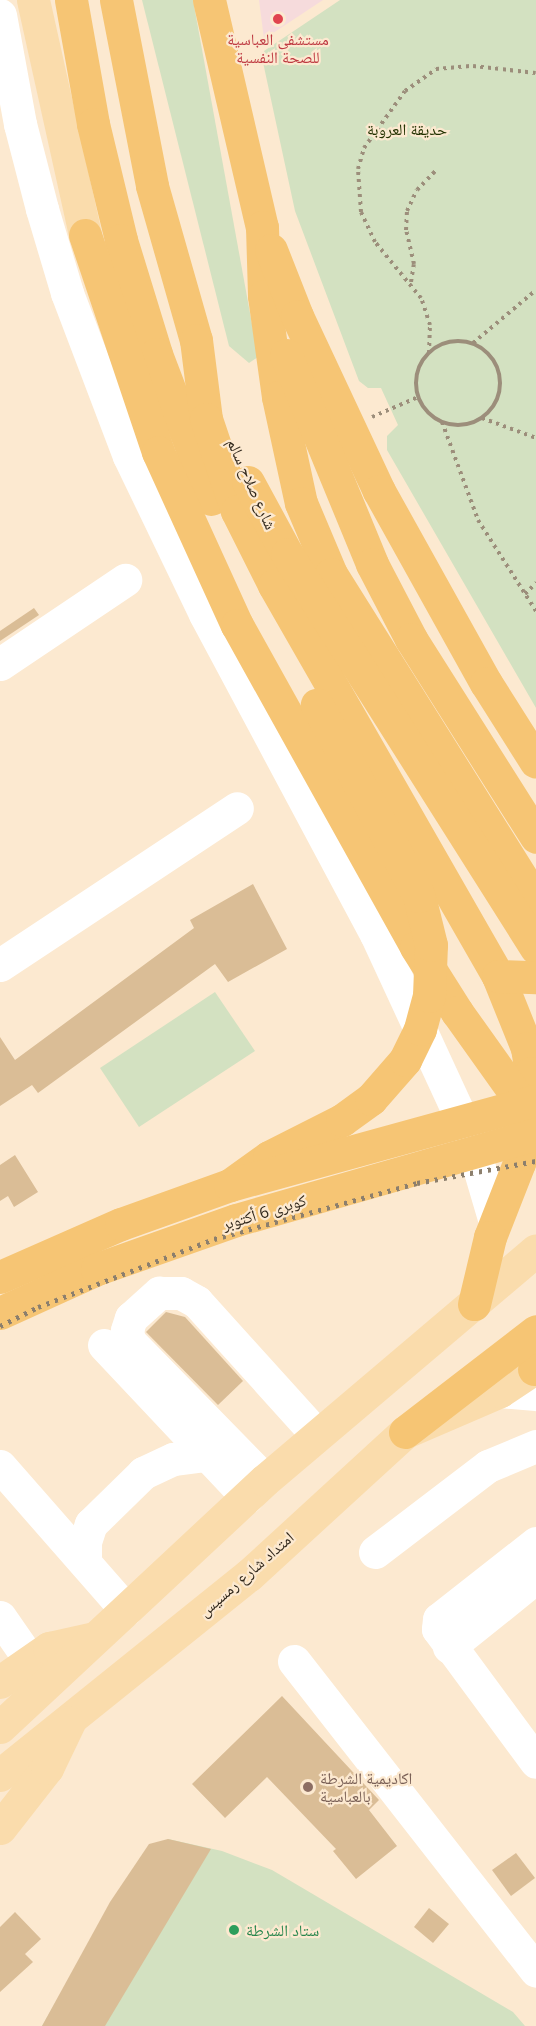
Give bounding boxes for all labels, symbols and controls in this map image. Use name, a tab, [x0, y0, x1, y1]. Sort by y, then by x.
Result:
marker: مستشفى العباسية للصحة النفسية	[269, 10, 287, 28]
place label: مستشفى العباسية للصحة النفسية	[227, 29, 329, 67]
park label: حديقة العروبة	[367, 119, 447, 139]
street label: شارع صلاح سالم	[223, 435, 281, 533]
street label: كوبرى 6 أكتوبر	[220, 1190, 308, 1234]
street label: امتداد شارع رمسيس	[195, 1527, 297, 1621]
place label: اكاديمية الشرطة بالعباسية	[320, 1768, 412, 1806]
marker: اكاديمية الشرطة بالعباسية	[301, 1780, 315, 1794]
place label: ستاد الشرطة	[246, 1920, 319, 1940]
marker: ستاد الشرطة	[227, 1923, 241, 1937]

